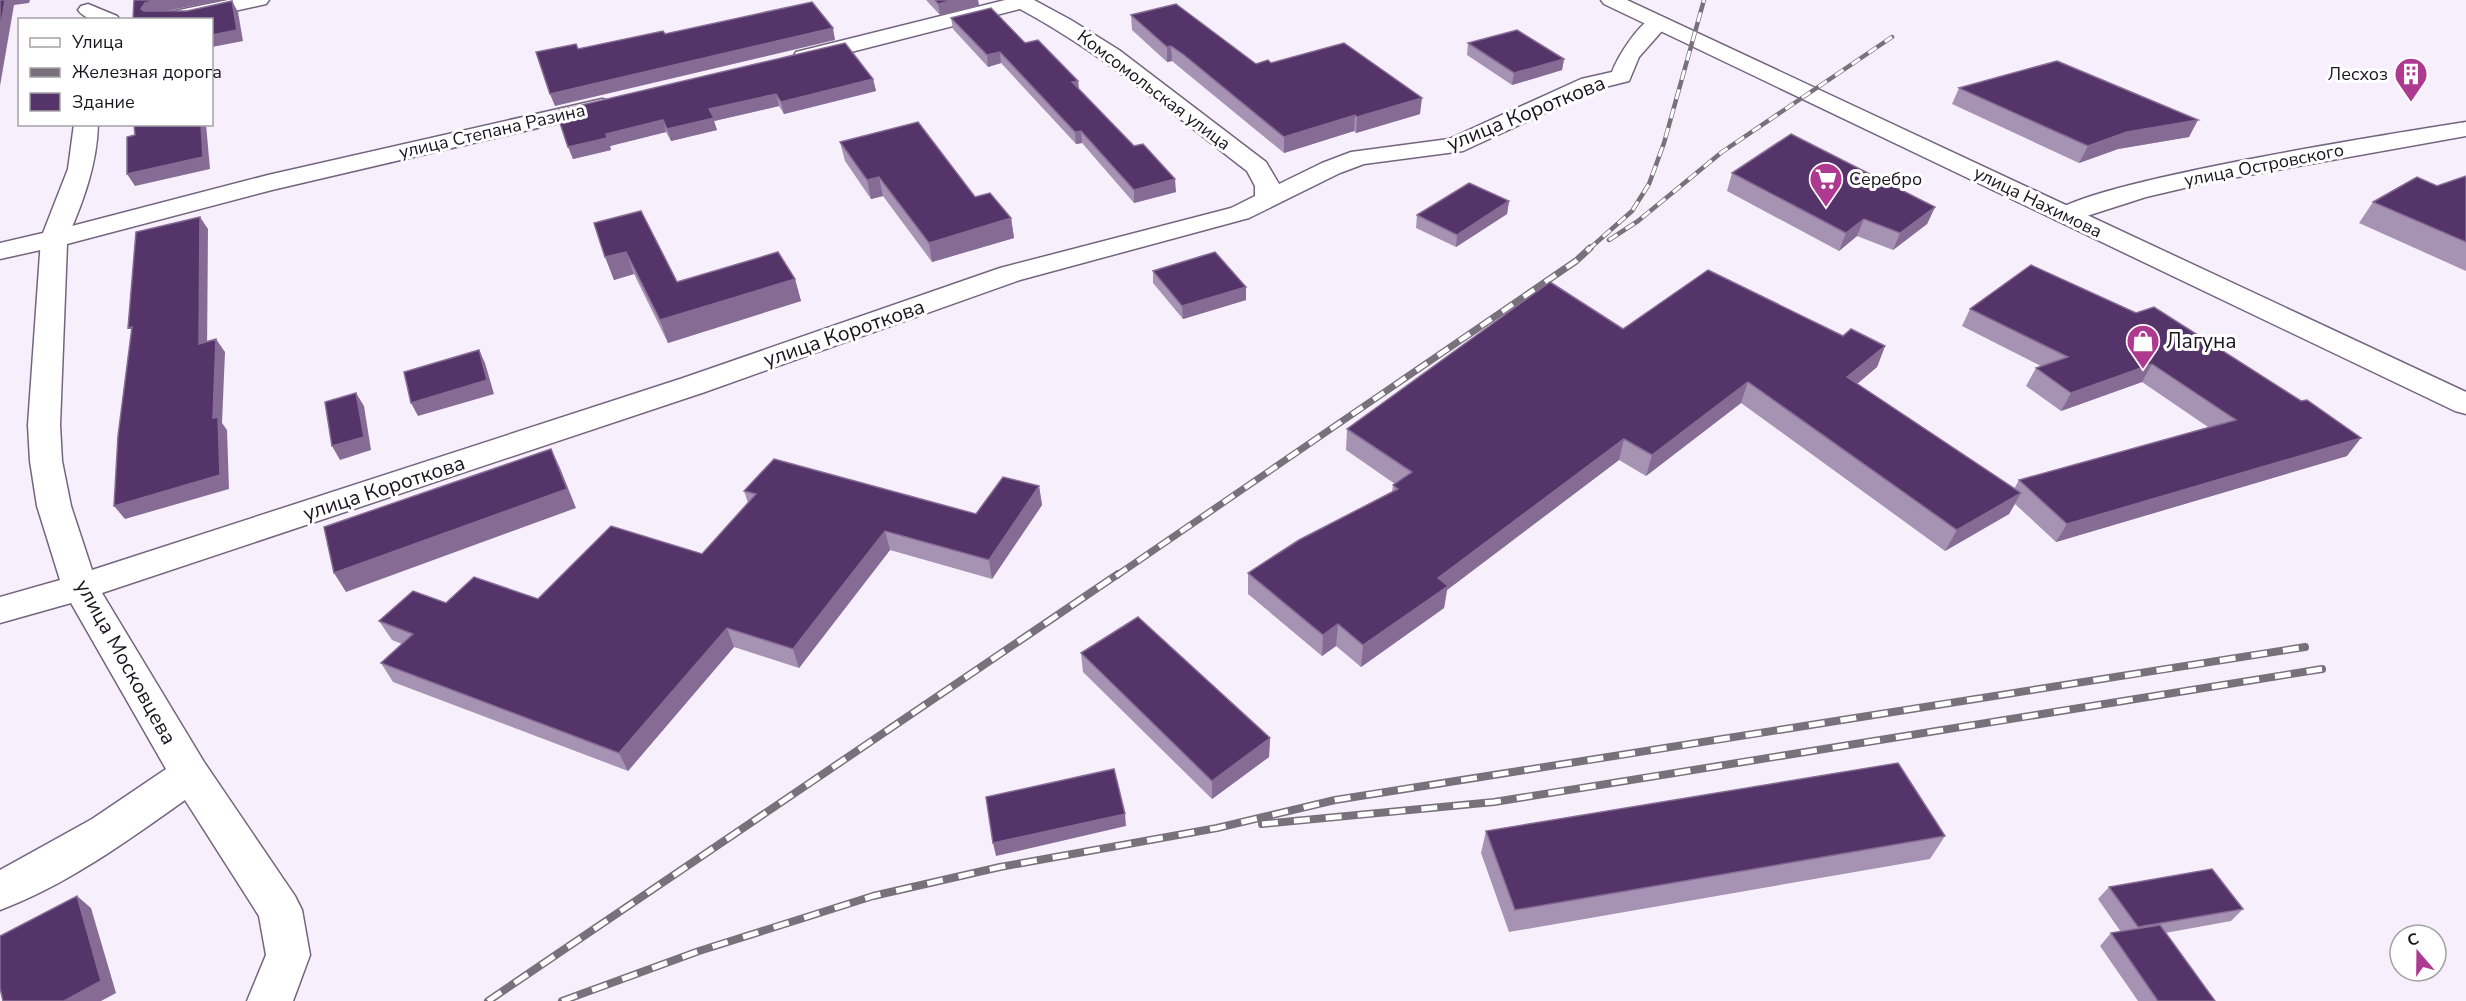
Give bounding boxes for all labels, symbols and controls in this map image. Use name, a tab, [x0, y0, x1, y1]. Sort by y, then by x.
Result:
legend	[18, 18, 213, 126]
street label: Комсомольская улица	[1072, 24, 1236, 156]
text: Улица	[71, 30, 123, 54]
building icon: Лесхоз	[2393, 56, 2429, 103]
text: Железная дорога	[72, 60, 222, 84]
place label: Лесхоз	[2328, 62, 2388, 86]
street label: улица Короткова	[1443, 68, 1609, 158]
text: Здание	[72, 90, 135, 114]
street label: улица Степана Разина	[397, 98, 587, 164]
street label: улица Островского	[2182, 138, 2346, 192]
supermarket icon: Серебро	[1808, 161, 1844, 208]
street label: улица Нахимова	[1970, 161, 2106, 243]
place label: Серебро	[1849, 167, 1922, 191]
street label: улица Короткова	[760, 292, 928, 374]
shop icon: Лагуна	[2125, 323, 2161, 370]
place label: Лагуна	[2166, 327, 2237, 355]
street label: улица Короткова	[300, 449, 468, 527]
street label: улица Московцева	[69, 574, 183, 750]
north arrow	[2388, 923, 2448, 983]
text: С	[2404, 928, 2422, 952]

